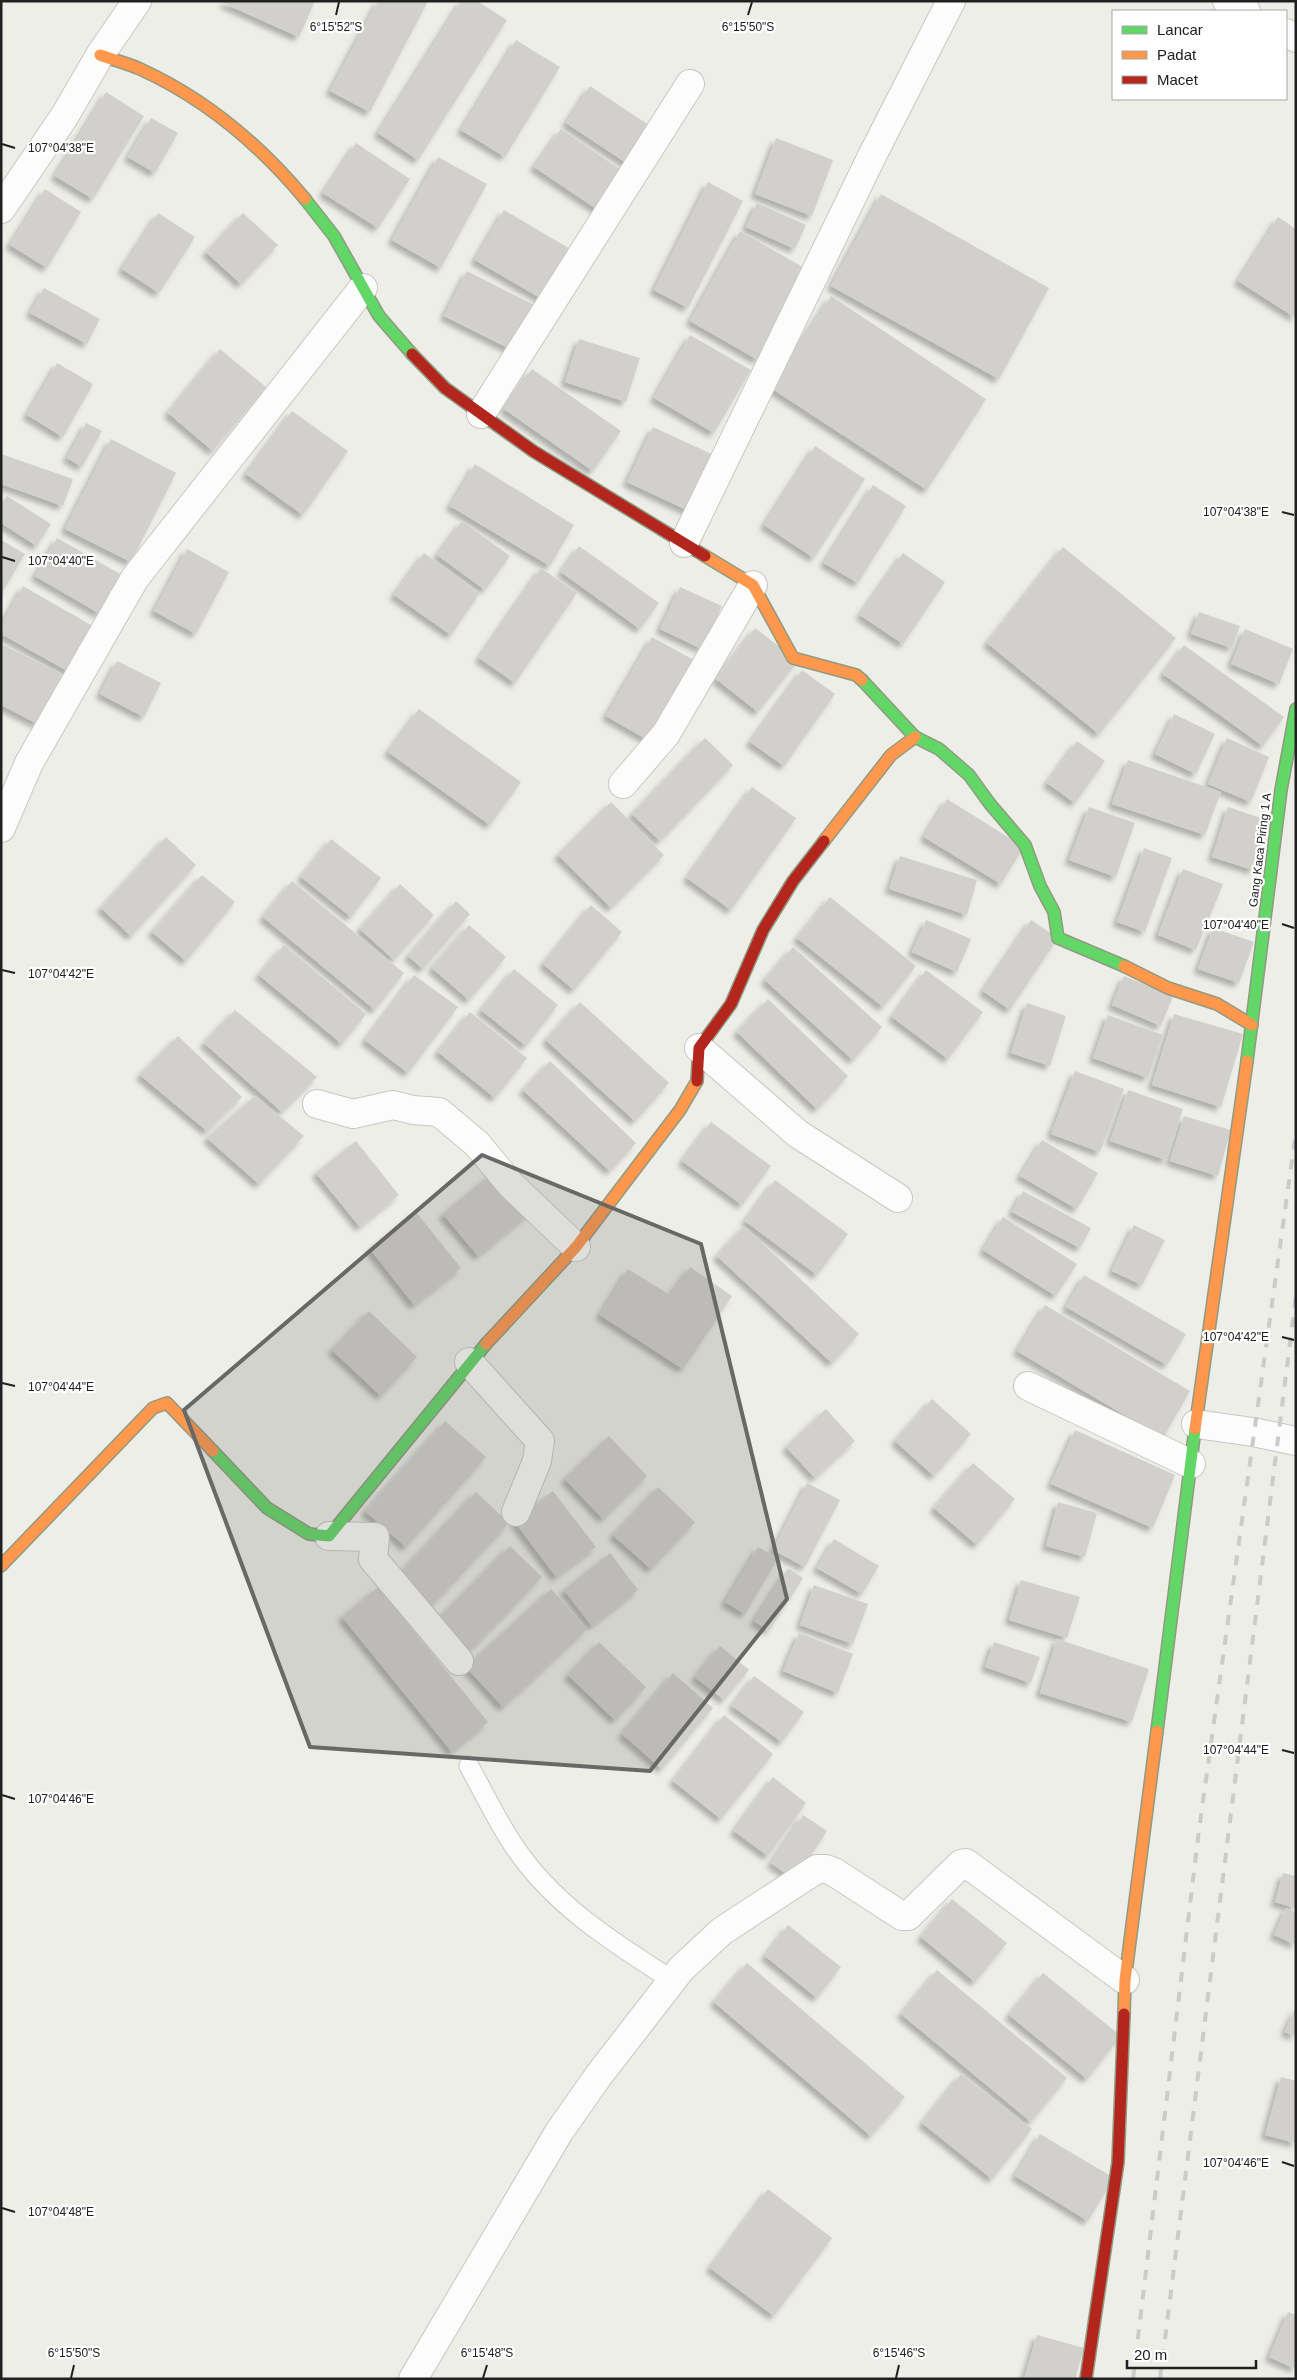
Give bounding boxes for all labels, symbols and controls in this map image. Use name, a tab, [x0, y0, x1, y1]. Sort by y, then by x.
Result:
legend	[1112, 10, 1287, 100]
text: 6°15'52"S	[310, 20, 362, 34]
text: 6°15'50"S	[722, 20, 774, 34]
text: Lancar	[1157, 21, 1203, 38]
text: Padat	[1157, 46, 1197, 63]
text: Macet	[1157, 71, 1199, 88]
text: 107°04'38"E	[28, 141, 94, 155]
text: 107°04'38"E	[1203, 505, 1269, 519]
text: 107°04'40"E	[28, 554, 94, 568]
street label: Gang Kaca Piring 1 A	[1246, 792, 1274, 908]
text: 107°04'40"E	[1203, 918, 1269, 932]
text: 107°04'42"E	[28, 967, 94, 981]
text: 107°04'42"E	[1203, 1330, 1269, 1344]
text: 107°04'44"E	[28, 1380, 94, 1394]
text: 107°04'44"E	[1203, 1743, 1269, 1757]
text: 107°04'46"E	[28, 1792, 94, 1806]
text: 107°04'46"E	[1203, 2156, 1269, 2170]
text: 107°04'48"E	[28, 2205, 94, 2219]
scale bar	[1127, 2338, 1256, 2370]
text: 6°15'50"S	[48, 2346, 100, 2360]
text: 6°15'48"S	[461, 2346, 513, 2360]
text: 6°15'46"S	[873, 2346, 925, 2360]
text: 20 m	[1134, 2346, 1167, 2363]

